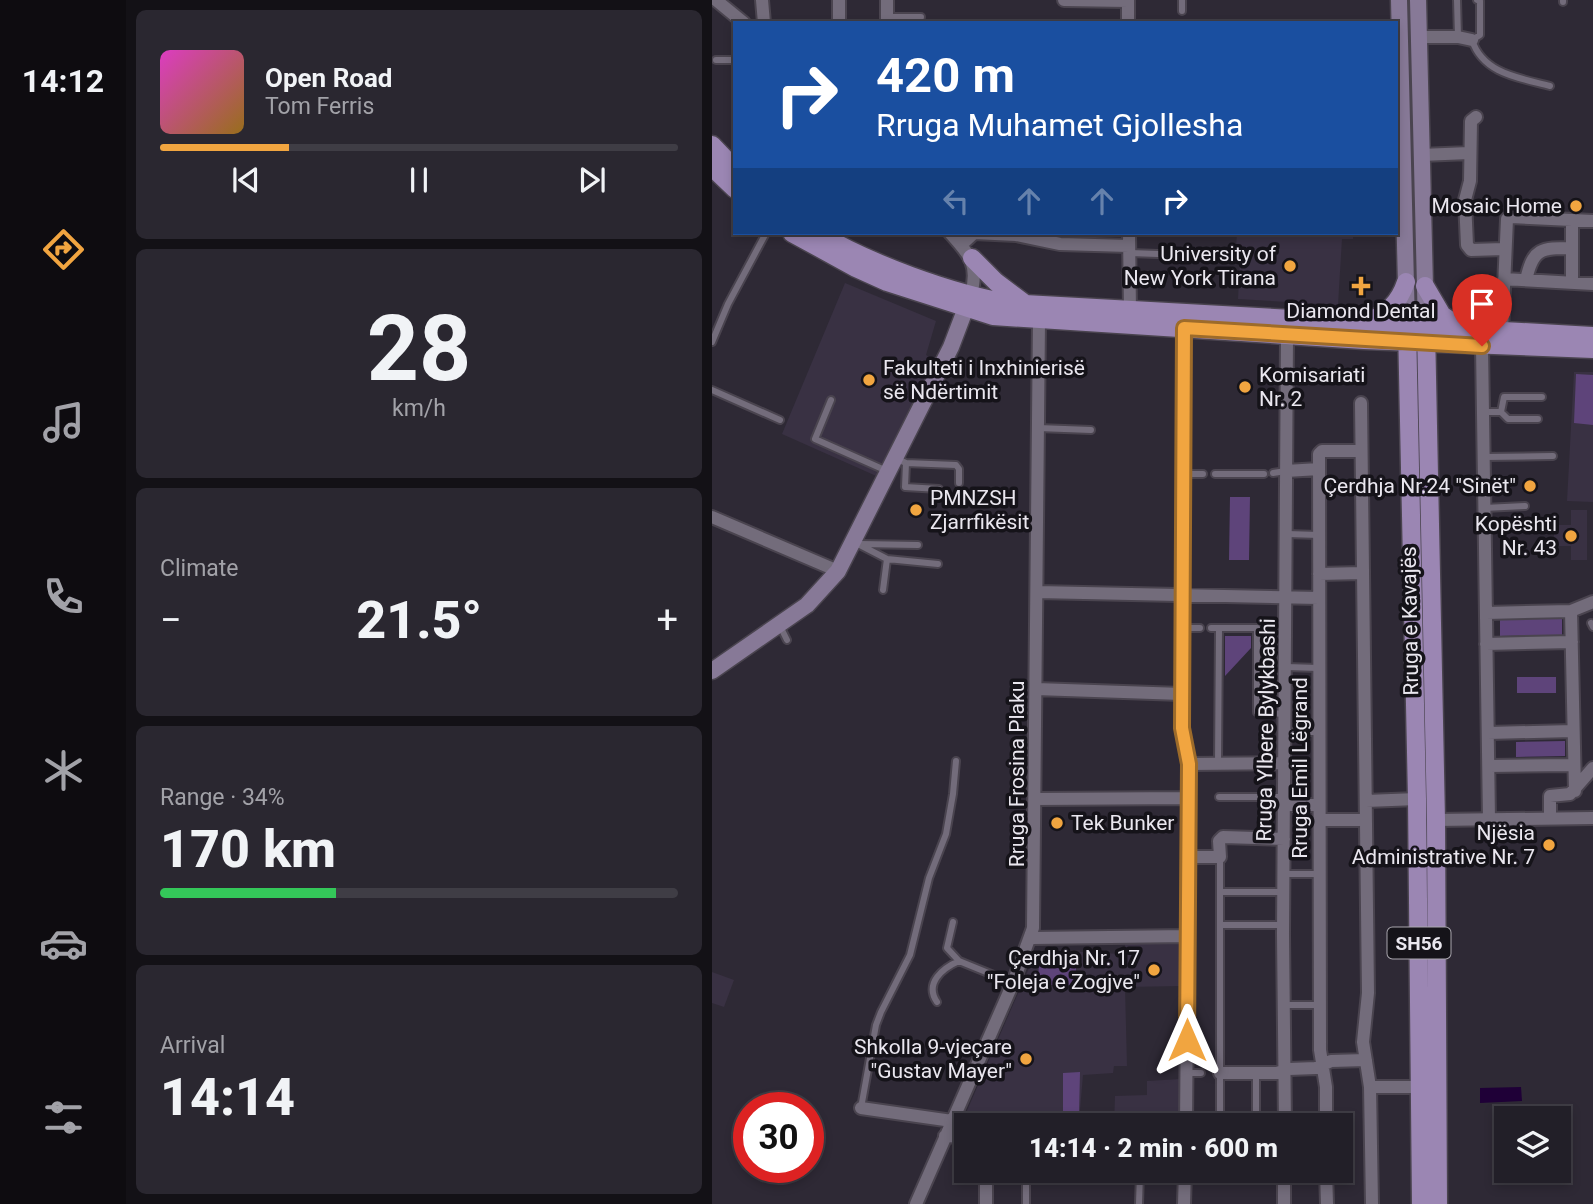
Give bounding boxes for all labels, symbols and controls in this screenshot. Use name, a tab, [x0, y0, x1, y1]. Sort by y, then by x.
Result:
text: 420 m	[876, 47, 1015, 104]
icon: right	[761, 49, 852, 140]
text: 14:12	[22, 62, 104, 100]
text: Open Road	[265, 63, 393, 93]
text: Tom Ferris	[265, 93, 374, 120]
text: Rruga Muhamet Gjollesha	[876, 106, 1243, 144]
icon: previous	[227, 161, 265, 199]
icon: pause	[400, 161, 438, 199]
icon: next	[573, 161, 611, 199]
icon: left	[937, 182, 975, 220]
icon: ahead	[1010, 182, 1048, 220]
icon: ahead	[1083, 182, 1121, 220]
icon: right	[1156, 182, 1194, 220]
place label: Mosaic Home	[1432, 194, 1562, 218]
marker: Mosaic Home	[1568, 198, 1584, 214]
icon: directions	[39, 225, 88, 274]
place label: University of New York Tirana	[1124, 242, 1277, 290]
marker: University of New York Tirana	[1282, 258, 1298, 274]
pin	[1452, 274, 1512, 346]
marker: Diamond Dental	[1351, 276, 1371, 296]
icon: arrive	[1463, 285, 1501, 323]
text: 28	[367, 296, 471, 402]
place label: Diamond Dental	[1286, 299, 1436, 323]
place label: Fakulteti i Inxhinierisë së Ndërtimit	[883, 356, 1085, 404]
place label: Komisariati Nr. 2	[1259, 363, 1365, 411]
marker: Fakulteti i Inxhinierisë së Ndërtimit	[861, 372, 877, 388]
marker: Komisariati Nr. 2	[1237, 379, 1253, 395]
text: km/h	[392, 395, 446, 422]
icon: music	[39, 398, 88, 447]
place label: Çerdhja Nr.24 "Sinët"	[1323, 474, 1516, 498]
marker: Çerdhja Nr.24 "Sinët"	[1522, 478, 1538, 494]
place label: PMNZSH Zjarrfikësit	[930, 486, 1029, 534]
marker: PMNZSH Zjarrfikësit	[908, 502, 924, 518]
place label: Kopështi Nr. 43	[1475, 512, 1557, 560]
marker: Kopështi Nr. 43	[1563, 528, 1579, 544]
street label: Rruga e Kavajës	[1397, 546, 1423, 696]
text: Climate	[160, 555, 239, 582]
icon: phone	[39, 572, 88, 621]
text: 21.5°	[356, 590, 482, 651]
text: −	[160, 598, 182, 642]
text: +	[656, 598, 678, 642]
street label: Rruga Ylbere Bylykbashi	[1252, 618, 1280, 842]
street label: Rruga Emil Lëgrand	[1288, 677, 1312, 859]
street label: Rruga Frosina Plaku	[1005, 681, 1029, 867]
icon: climate	[39, 746, 88, 795]
text: Range · 34%	[160, 784, 285, 811]
place label: Tek Bunker	[1071, 811, 1174, 835]
marker: Tek Bunker	[1049, 815, 1065, 831]
text: 170 km	[160, 819, 336, 880]
place label: Njësia Administrative Nr. 7	[1352, 821, 1535, 869]
marker: Njësia Administrative Nr. 7	[1541, 837, 1557, 853]
icon: car	[39, 919, 88, 968]
road number: SH56	[1388, 928, 1450, 959]
place label: Çerdhja Nr. 17 "Foleja e Zogjve"	[987, 946, 1140, 994]
marker: Çerdhja Nr. 17 "Foleja e Zogjve"	[1146, 962, 1162, 978]
position arrow	[1150, 1003, 1224, 1077]
text: Arrival	[160, 1032, 225, 1059]
place label: Shkolla 9-vjeçare "Gustav Mayer"	[854, 1035, 1012, 1083]
marker: Shkolla 9-vjeçare "Gustav Mayer"	[1018, 1051, 1034, 1067]
text: 14:14	[160, 1067, 295, 1128]
speed limit sign: 30	[733, 1092, 824, 1183]
icon: filters	[39, 1093, 88, 1142]
map controls	[1494, 1106, 1571, 1183]
button: layers	[1494, 1106, 1571, 1183]
text: 14:14 · 2 min · 600 m	[1029, 1133, 1278, 1163]

